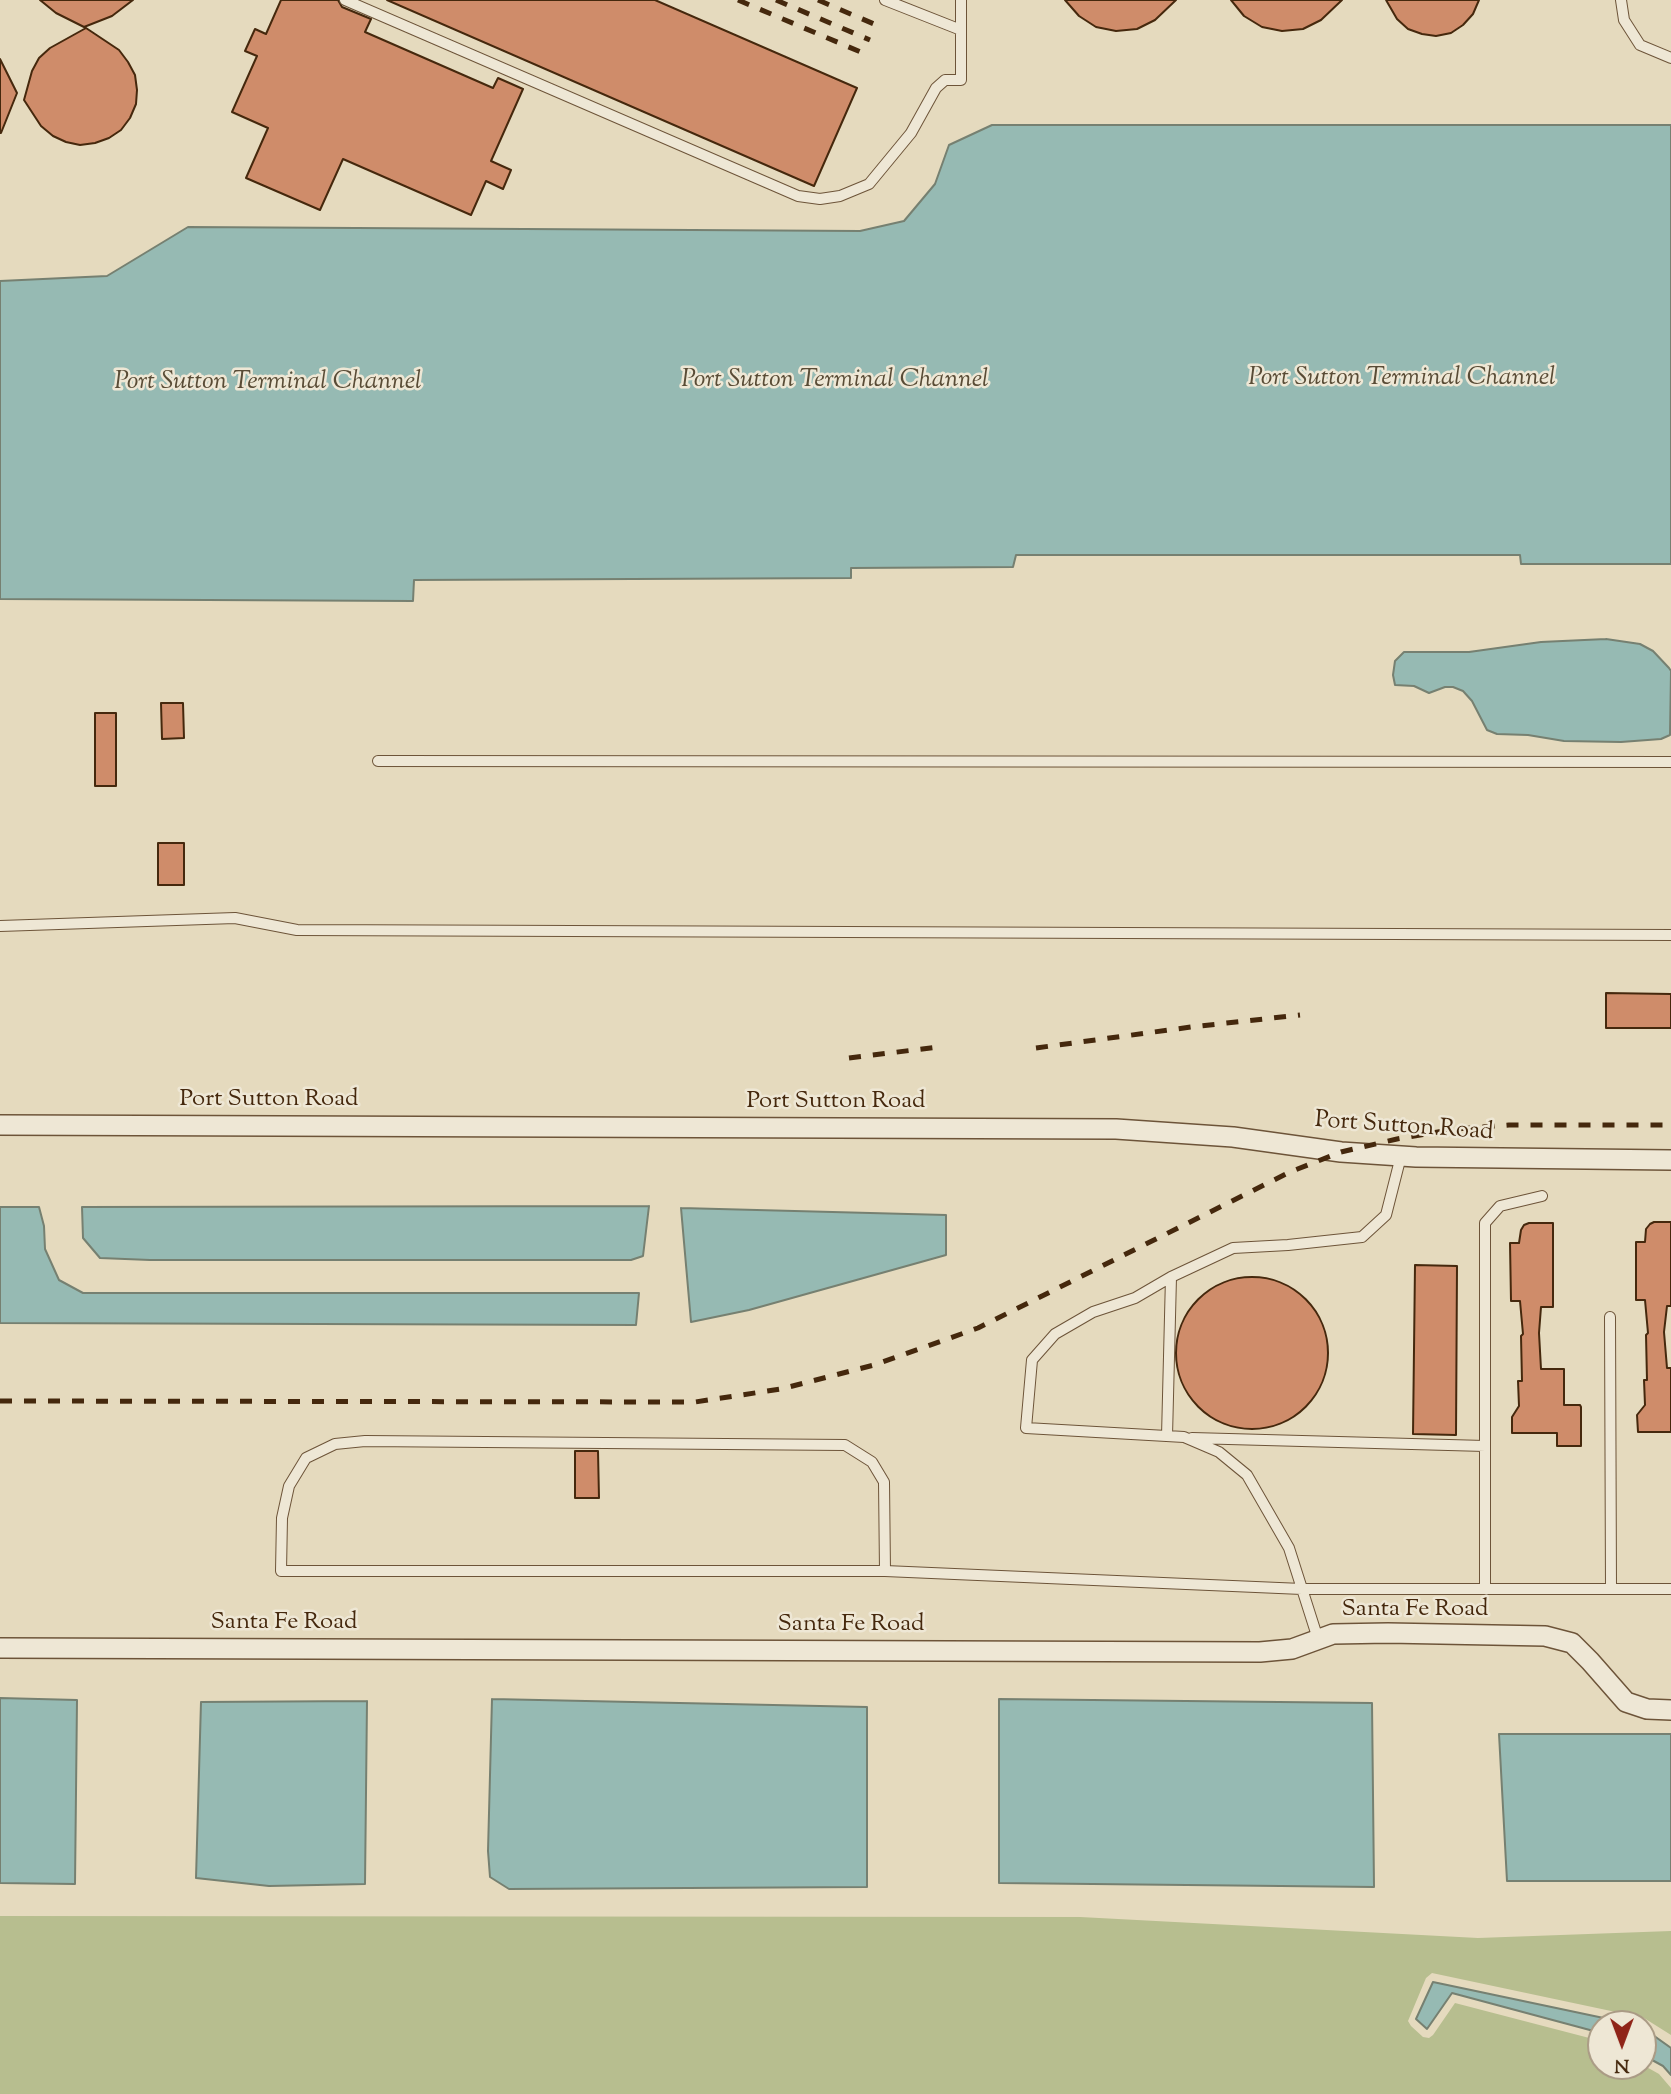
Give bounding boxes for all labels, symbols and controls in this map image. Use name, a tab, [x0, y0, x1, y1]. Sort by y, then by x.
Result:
water label: Port Sutton Terminal Channel	[1248, 364, 1556, 396]
water label: Port Sutton Terminal Channel	[681, 366, 989, 398]
water label: Port Sutton Terminal Channel	[114, 368, 422, 400]
street label: Port Sutton Road	[180, 1087, 358, 1115]
street label: Port Sutton Road	[747, 1089, 925, 1117]
street label: Port Sutton Road	[1314, 1107, 1494, 1149]
street label: Santa Fe Road	[1342, 1597, 1488, 1625]
street label: Santa Fe Road	[211, 1610, 357, 1638]
street label: Santa Fe Road	[778, 1612, 924, 1640]
north arrow	[1587, 2010, 1657, 2080]
text: N	[1614, 2051, 1630, 2078]

